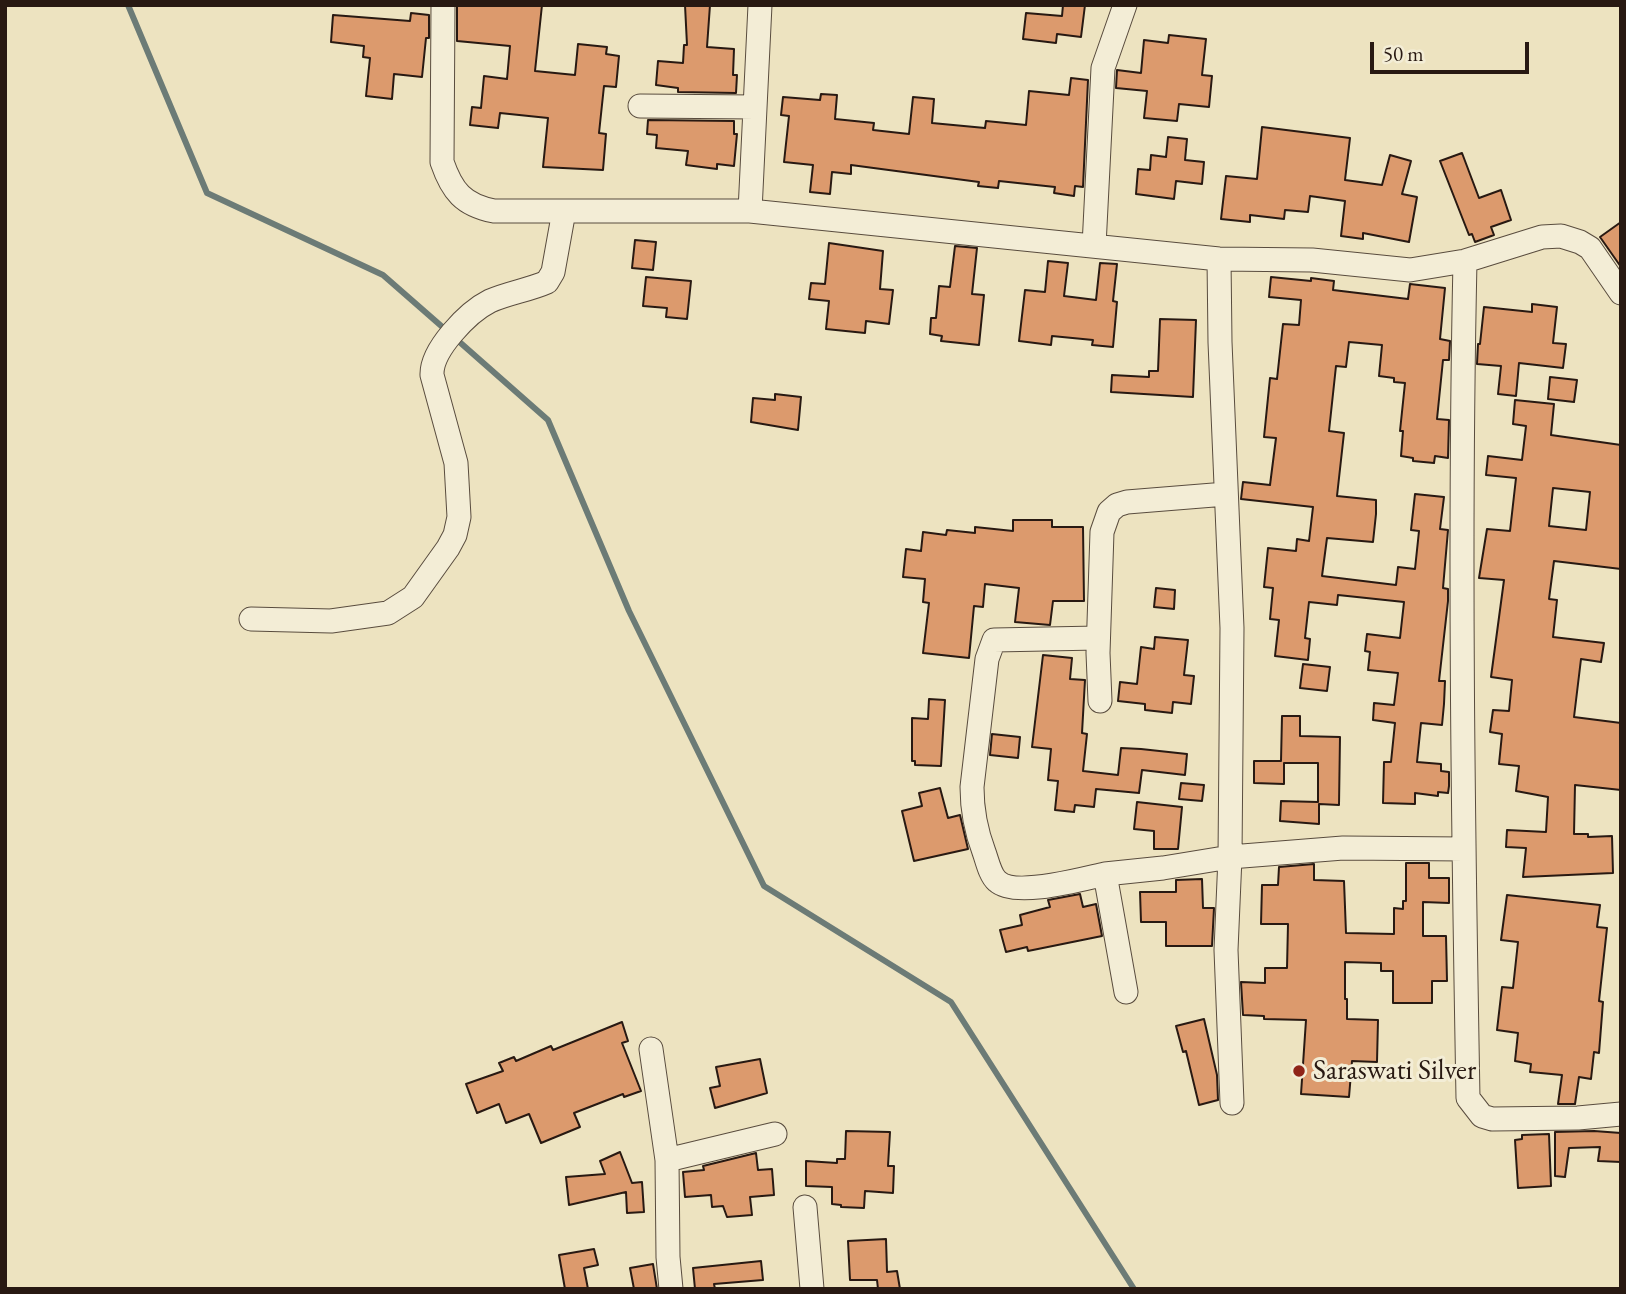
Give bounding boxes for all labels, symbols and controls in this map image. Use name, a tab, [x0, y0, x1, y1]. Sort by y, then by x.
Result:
scale bar	[1374, 28, 1533, 72]
text: 50 m	[1383, 40, 1424, 67]
place label: Saraswati Silver	[1313, 1054, 1476, 1088]
marker: Saraswati Silver	[1291, 1063, 1307, 1079]

